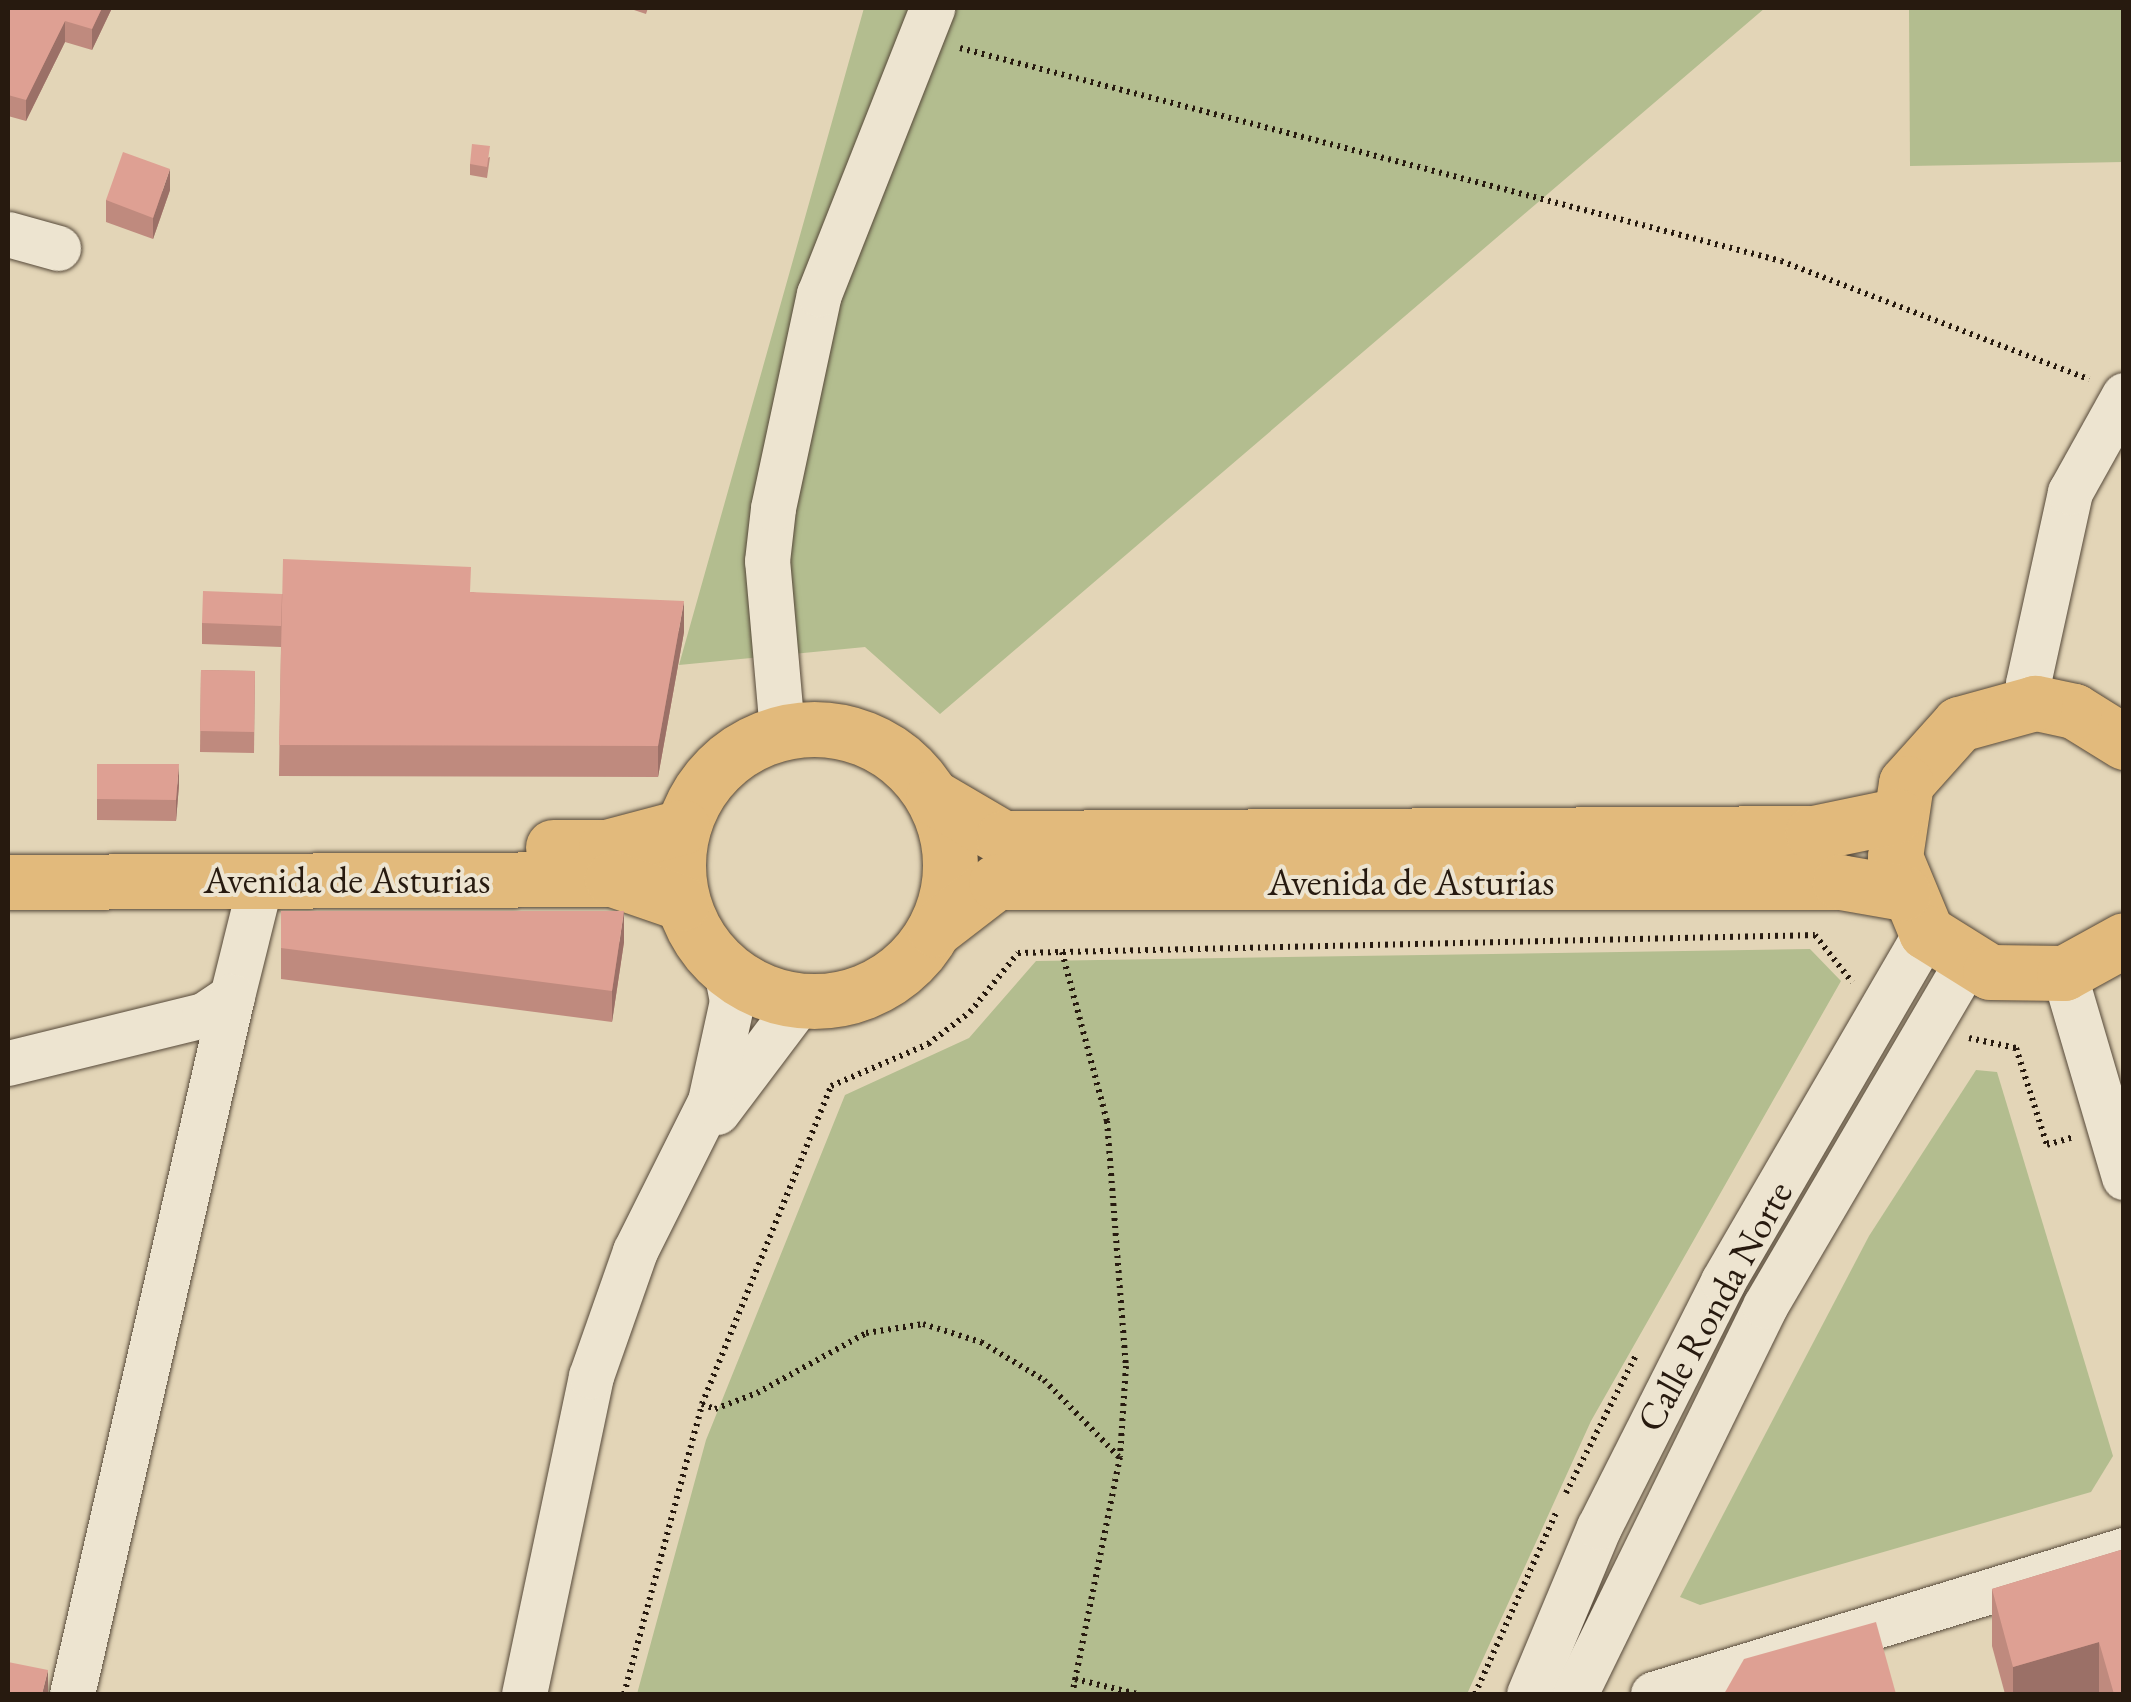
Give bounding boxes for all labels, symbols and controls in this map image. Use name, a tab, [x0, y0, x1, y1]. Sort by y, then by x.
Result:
street label: Avenida de Asturias	[203, 857, 491, 903]
street label: Avenida de Asturias	[1267, 859, 1555, 905]
street label: Calle Ronda Norte	[1626, 1173, 1802, 1439]

